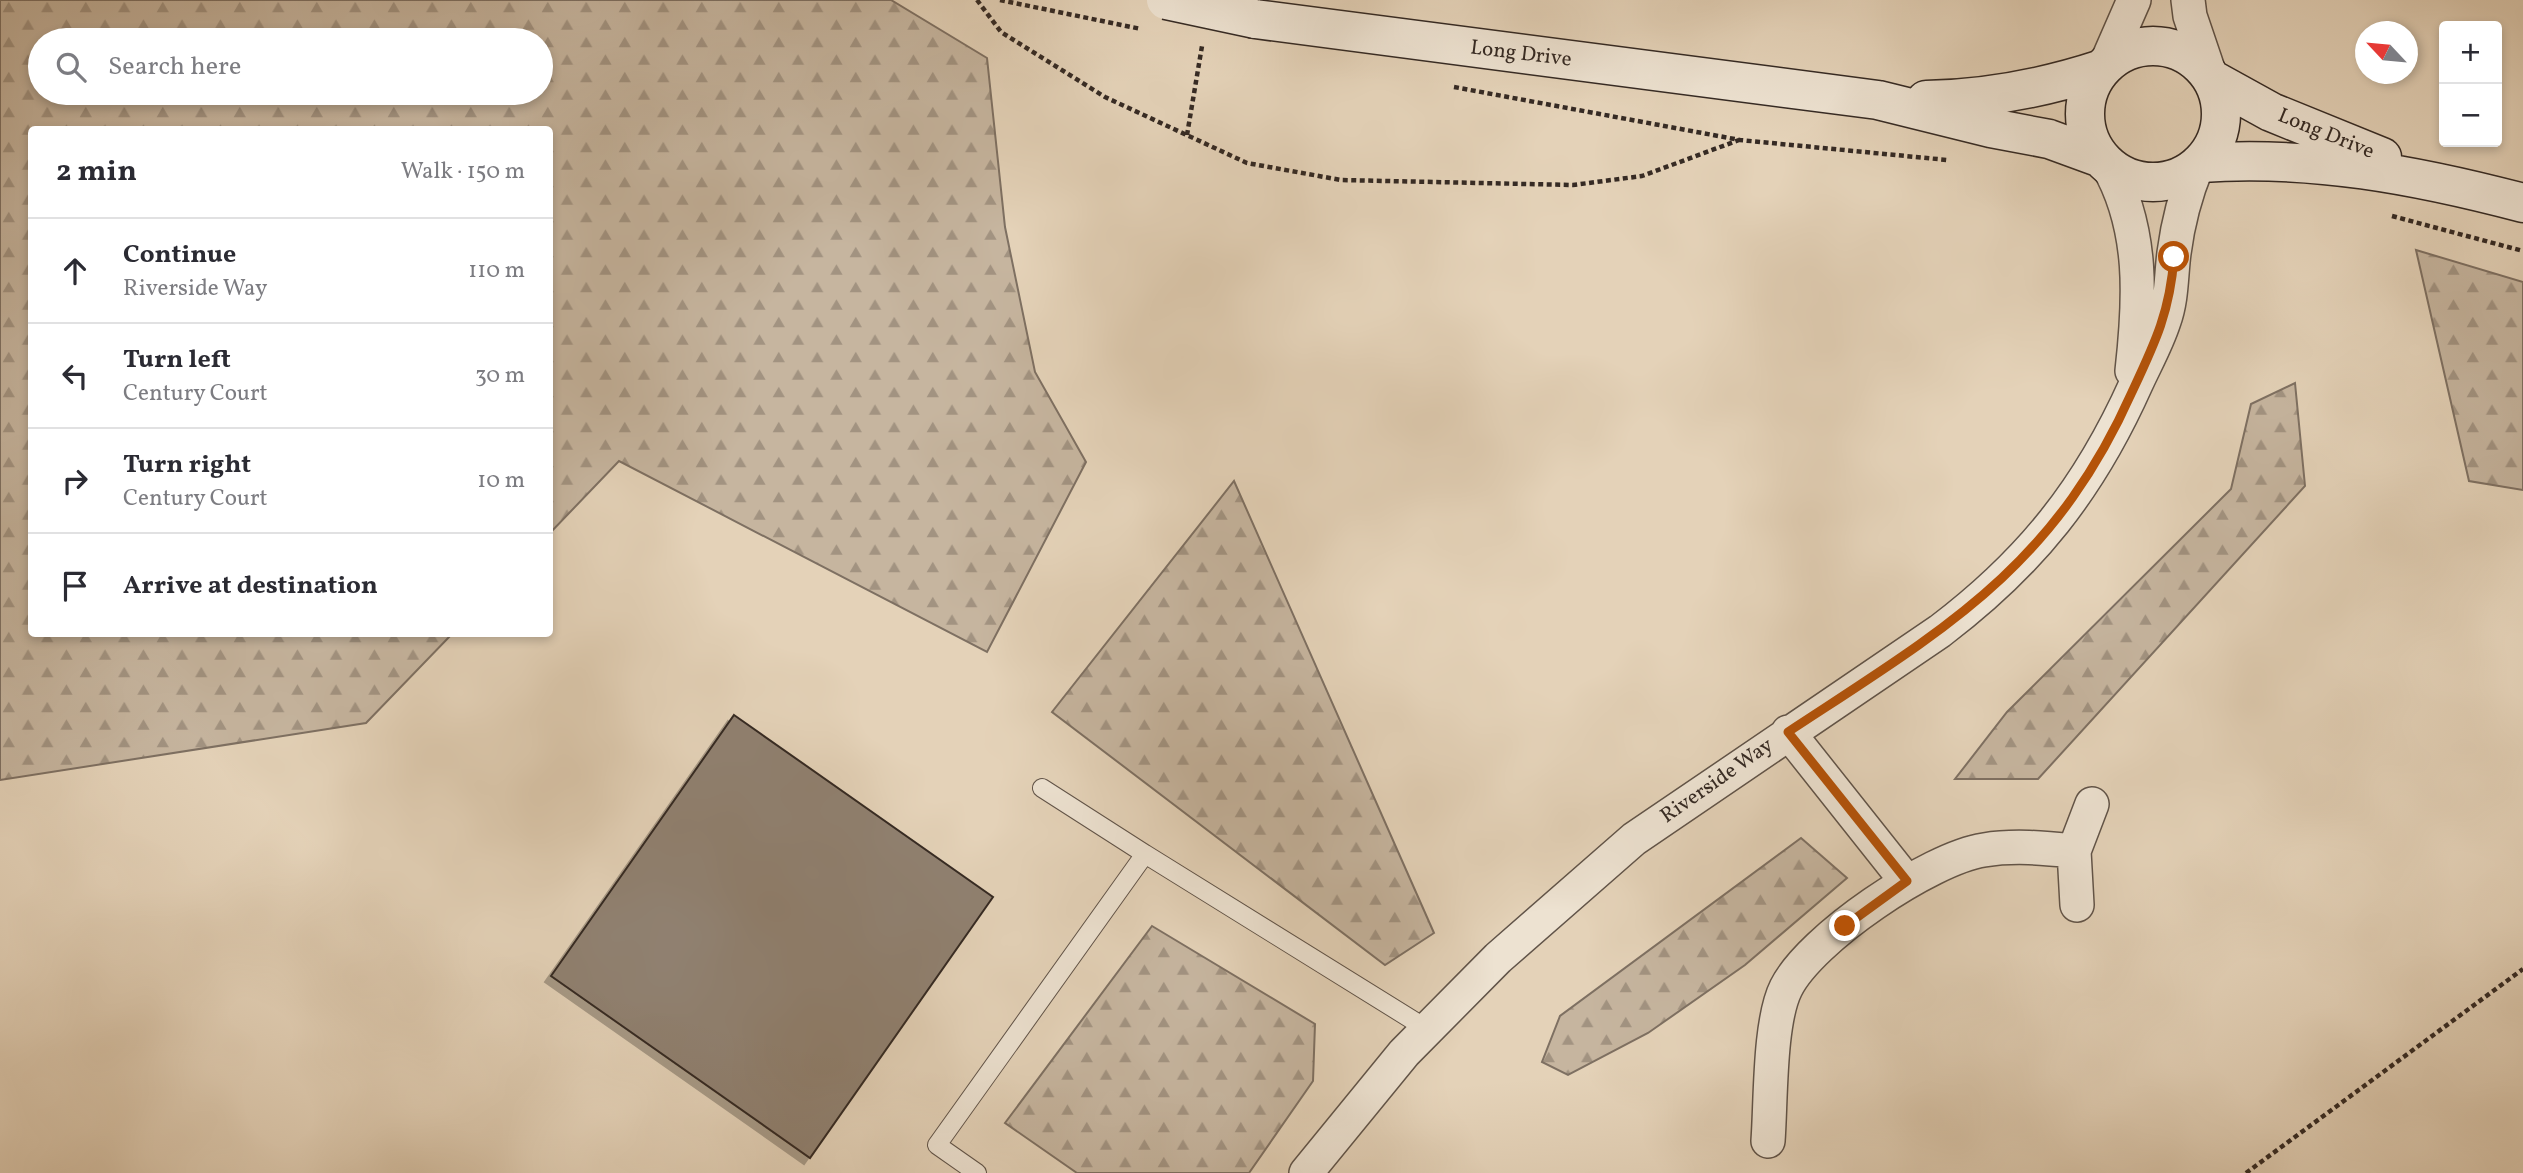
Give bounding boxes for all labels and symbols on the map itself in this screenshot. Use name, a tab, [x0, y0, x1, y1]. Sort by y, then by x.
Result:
north arrow	[2355, 21, 2418, 84]
street label: Long Drive	[1469, 33, 1573, 75]
street label: Long Drive	[2273, 102, 2379, 167]
route start	[2158, 241, 2189, 272]
street label: Riverside Way	[1655, 731, 1780, 831]
route end	[1829, 910, 1860, 941]

